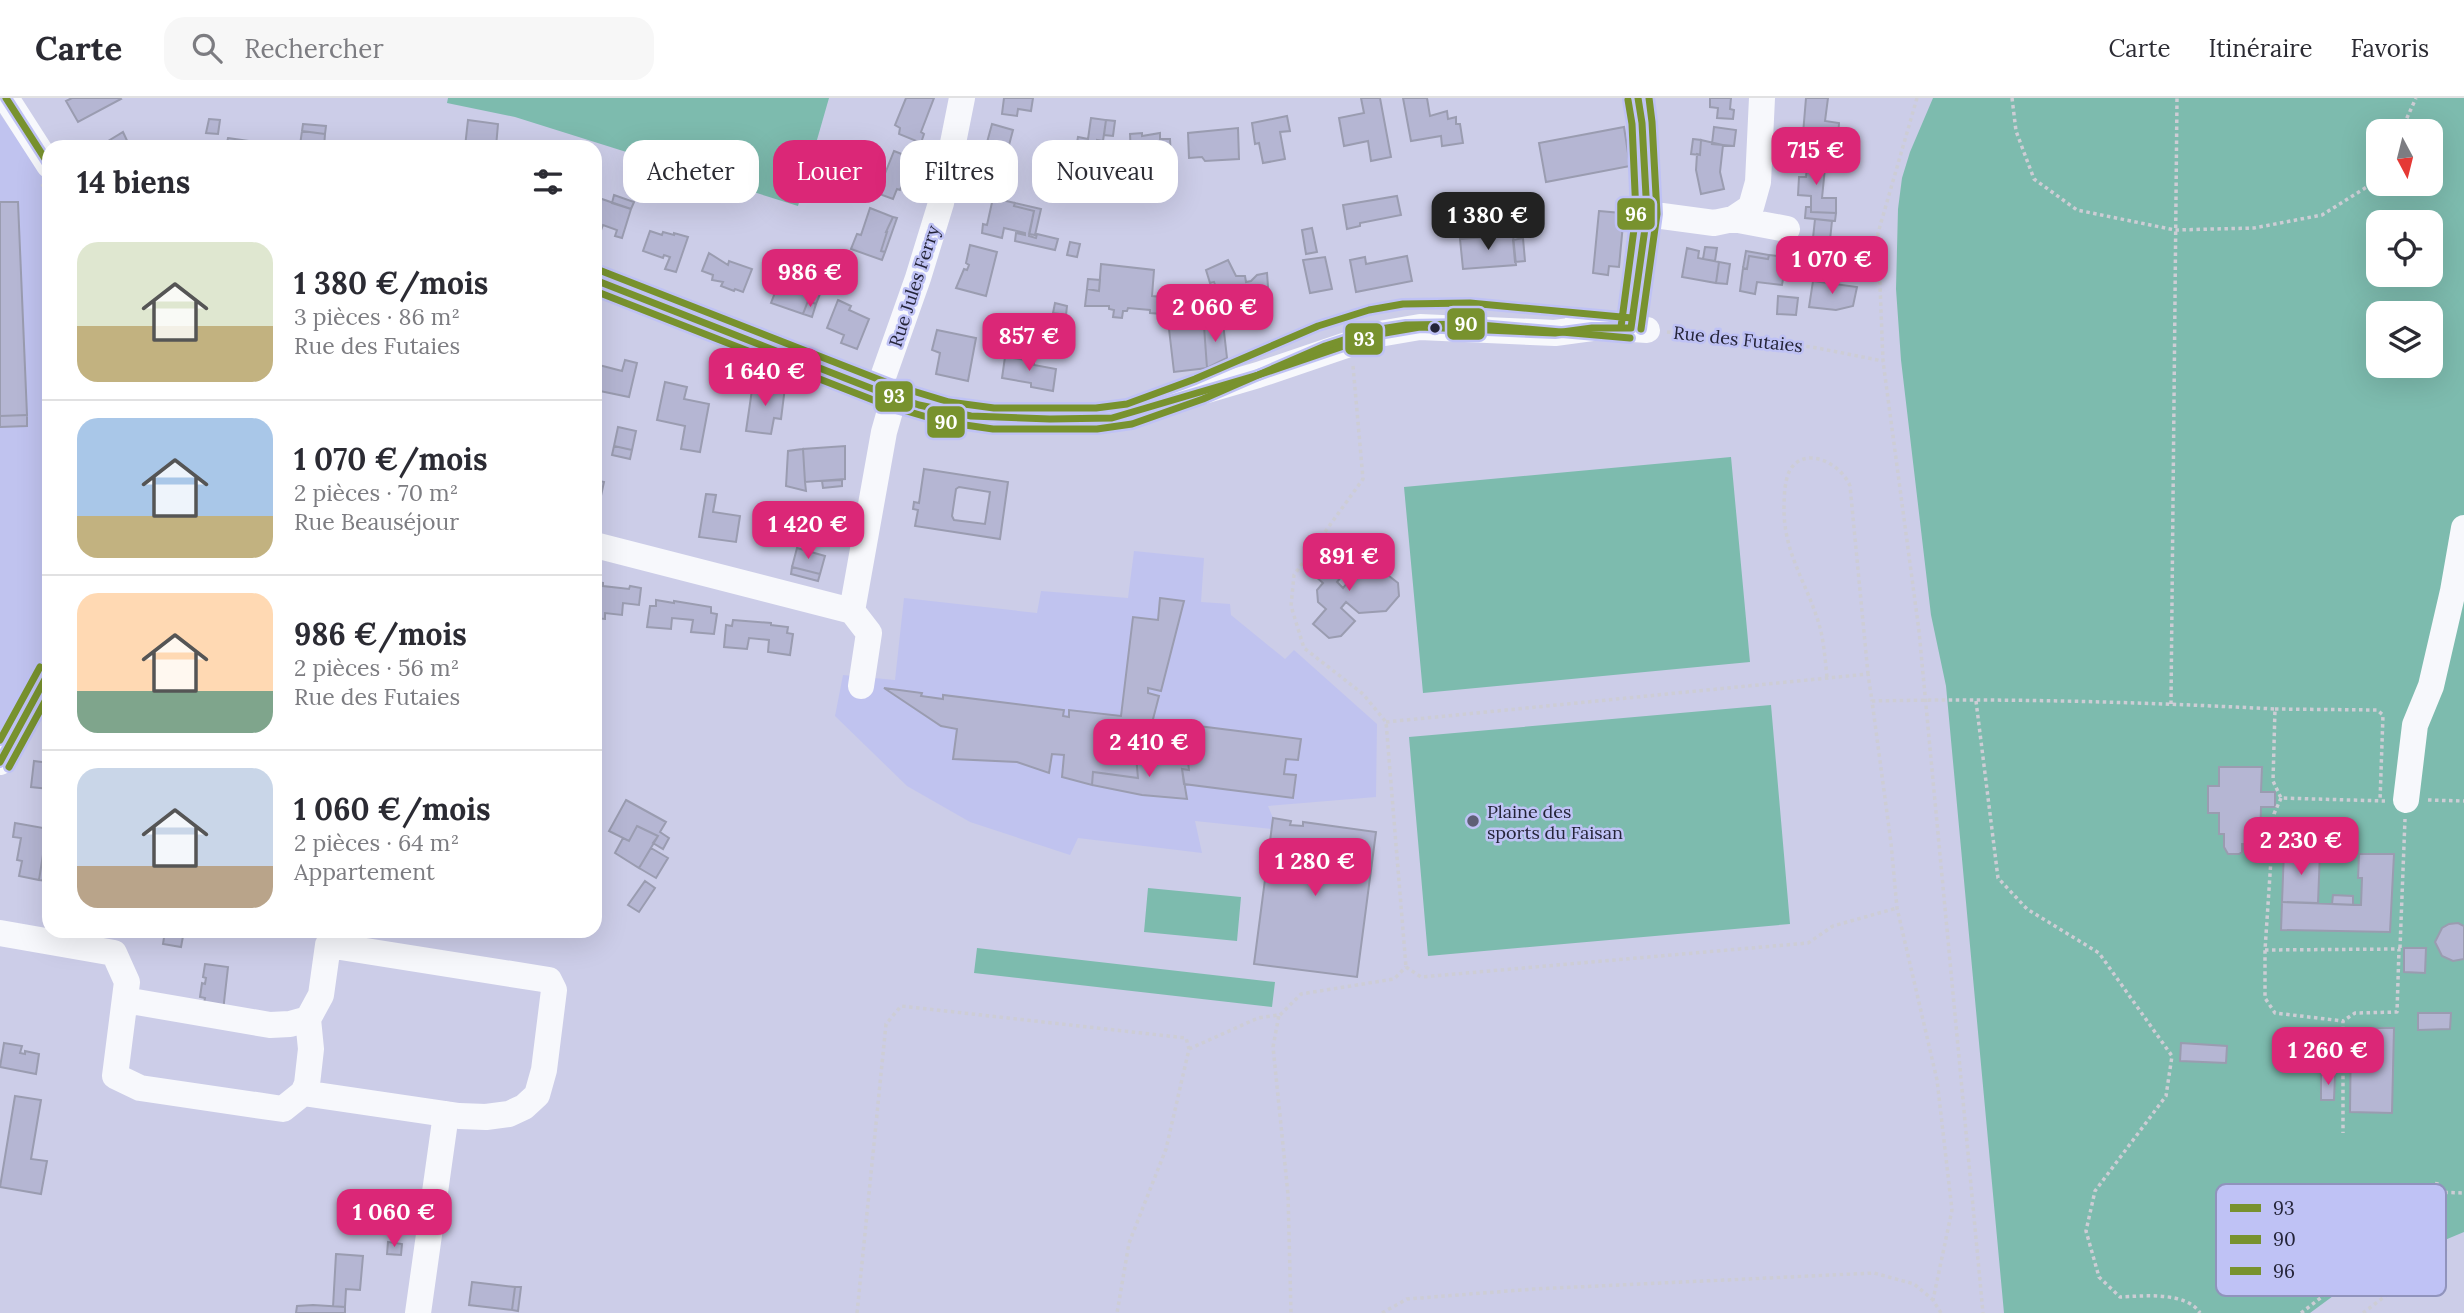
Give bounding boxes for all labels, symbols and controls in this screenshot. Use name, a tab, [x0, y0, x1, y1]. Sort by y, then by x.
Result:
search box	[164, 17, 654, 80]
text: Carte	[35, 27, 122, 69]
icon: search	[188, 29, 226, 67]
text: Rechercher	[244, 32, 384, 65]
text: Carte	[2109, 33, 2171, 64]
text: Itinéraire	[2209, 33, 2312, 64]
text: Favoris	[2350, 33, 2429, 64]
north arrow	[2366, 119, 2443, 196]
map controls	[2366, 119, 2443, 378]
pin: 715 €	[1767, 127, 1865, 187]
text: 715 €	[1787, 135, 1845, 164]
chip: Acheter	[623, 140, 759, 203]
chip: Louer	[773, 140, 886, 203]
chip: Filtres	[900, 140, 1018, 203]
chip: Nouveau	[1032, 140, 1178, 203]
text: 14 biens	[77, 163, 190, 201]
icon: filters	[529, 163, 567, 201]
pin: 1 380 €	[1423, 192, 1553, 252]
line badge: 96	[1616, 197, 1656, 231]
text: 1 380 €	[1448, 200, 1528, 229]
text: 96	[1625, 202, 1647, 226]
button: locate	[2366, 210, 2443, 287]
street label: Rue Jules Ferry	[884, 222, 945, 350]
pin: 1 070 €	[1767, 236, 1897, 296]
text: 1 070 €	[1792, 244, 1872, 273]
pin: 986 €	[761, 250, 859, 309]
text: 986 €	[778, 257, 842, 286]
text: 1 380 €/mois	[294, 264, 488, 302]
icon: home	[133, 270, 217, 354]
pin: 2 060 €	[1150, 285, 1280, 344]
text: 2 060 €	[1172, 292, 1258, 321]
button: layers	[2366, 301, 2443, 378]
text: 3 pièces · 86 m²	[294, 302, 460, 331]
line badge: 90	[1446, 307, 1486, 341]
text: 90	[1454, 312, 1478, 336]
pin: 857 €	[980, 314, 1078, 373]
text: 857 €	[998, 321, 1060, 350]
unlabelled marker	[1428, 321, 1442, 335]
street label: Rue des Futaies	[1672, 321, 1804, 357]
line badge: 93	[1344, 322, 1384, 356]
text: 93	[1353, 327, 1375, 351]
text: Rue des Futaies	[294, 331, 460, 360]
pin: 1 640 €	[700, 348, 830, 408]
text: 1 640 €	[725, 356, 805, 385]
line badge: 93	[874, 380, 914, 413]
text: 93	[883, 384, 905, 408]
line badge: 90	[926, 405, 966, 439]
text: 90	[934, 410, 958, 434]
text: 1 070 €/mois	[294, 440, 487, 478]
icon: home	[133, 446, 217, 530]
text: 2 pièces · 70 m²	[294, 478, 458, 507]
pin: 1 420 €	[743, 502, 873, 561]
text: Rue Beauséjour	[294, 507, 459, 536]
text: 1 420 €	[768, 509, 848, 538]
pin: 891 €	[1300, 533, 1398, 593]
text: 891 €	[1319, 541, 1379, 570]
text: 986 €/mois	[294, 615, 467, 653]
icon: home	[133, 621, 217, 705]
text: 2 pièces · 56 m²	[294, 653, 459, 682]
text: Rue des Futaies	[294, 682, 460, 711]
pin: 2 410 €	[1084, 720, 1214, 779]
text: 2 410 €	[1109, 727, 1189, 756]
text: 1 060 €/mois	[294, 790, 491, 828]
icon: home	[133, 796, 217, 880]
place label: Plaine des sports du Faisan	[1487, 800, 1623, 844]
marker: Plaine des sports du Faisan	[1465, 813, 1481, 829]
pin: 2 230 €	[2236, 818, 2366, 877]
text: 2 230 €	[2260, 825, 2342, 854]
text: 2 pièces · 64 m²	[294, 828, 459, 857]
pin: 1 280 €	[1250, 838, 1380, 898]
text: 1 280 €	[1275, 846, 1355, 875]
text: Appartement	[294, 857, 435, 886]
pin: 1 260 €	[2263, 1028, 2393, 1087]
text: 1 260 €	[2288, 1035, 2368, 1064]
legend	[2216, 1184, 2446, 1296]
pin: 1 060 €	[329, 1190, 459, 1249]
text: 93	[2273, 1196, 2295, 1220]
text: 1 060 €	[353, 1197, 435, 1226]
text: 90	[2273, 1227, 2296, 1251]
text: 96	[2273, 1259, 2295, 1283]

